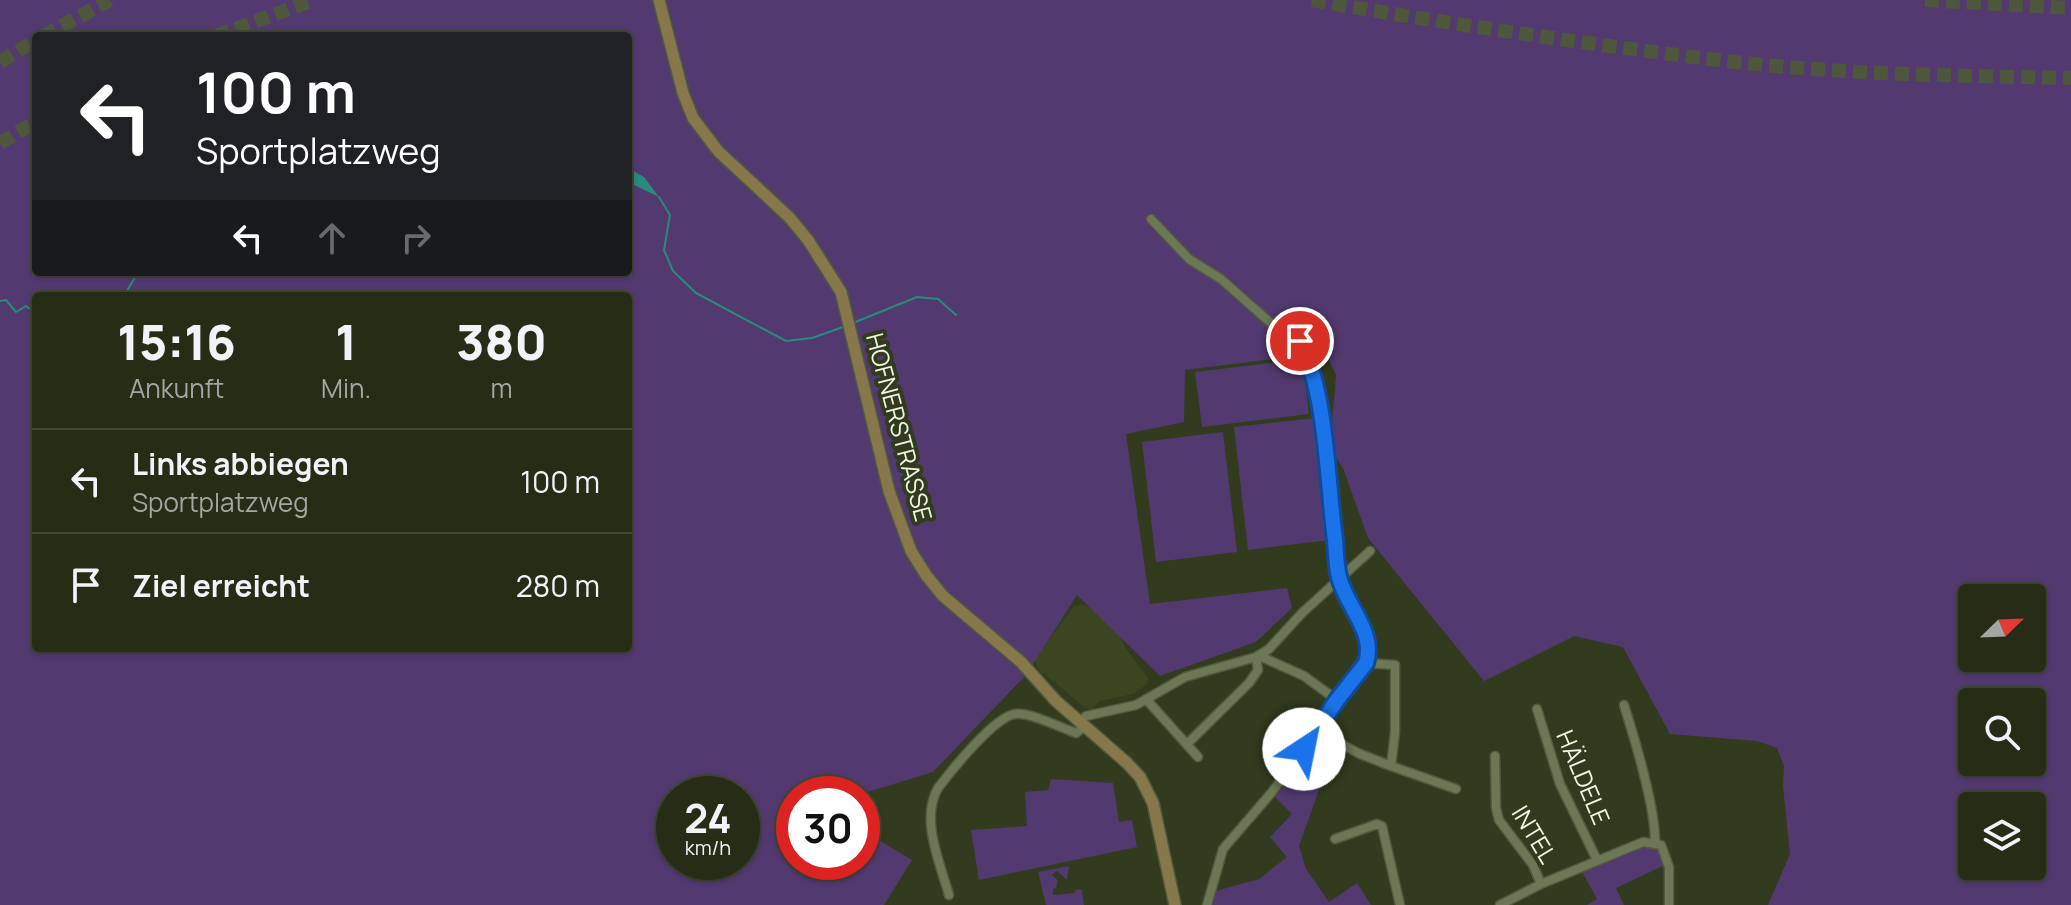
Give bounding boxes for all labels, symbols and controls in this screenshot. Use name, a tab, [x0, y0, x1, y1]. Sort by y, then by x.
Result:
text: 100 m	[196, 53, 356, 130]
icon: left	[64, 64, 168, 168]
text: Sportplatzweg	[196, 126, 441, 175]
icon: left	[226, 216, 270, 260]
icon: ahead	[310, 216, 354, 260]
icon: right	[394, 216, 438, 260]
pin	[1266, 307, 1334, 375]
text: 15:16	[117, 309, 236, 374]
text: 1	[335, 309, 357, 374]
text: 380	[456, 309, 547, 374]
icon: arrive	[1278, 319, 1322, 363]
street label: HOFNERSTRASSE	[859, 329, 941, 525]
text: Ankunft	[129, 370, 224, 406]
text: Min.	[321, 370, 371, 406]
text: m	[490, 370, 513, 406]
text: Links abbiegen	[132, 443, 349, 484]
icon: left	[64, 459, 108, 503]
text: 100 m	[520, 461, 600, 502]
text: Sportplatzweg	[132, 484, 309, 520]
icon: arrive	[64, 563, 108, 607]
text: Ziel erreicht	[132, 565, 310, 606]
text: 280 m	[516, 565, 600, 606]
north arrow	[1958, 584, 2046, 672]
map controls	[1958, 584, 2046, 880]
button: search	[1958, 688, 2046, 776]
position arrow	[1262, 707, 1346, 791]
street label: HÄLDELE	[1549, 725, 1619, 829]
speed limit sign: 30	[776, 776, 880, 880]
text: 24	[684, 790, 732, 845]
button: layers	[1958, 792, 2046, 880]
street label: INTEL	[1505, 799, 1565, 869]
text: km/h	[685, 834, 731, 861]

